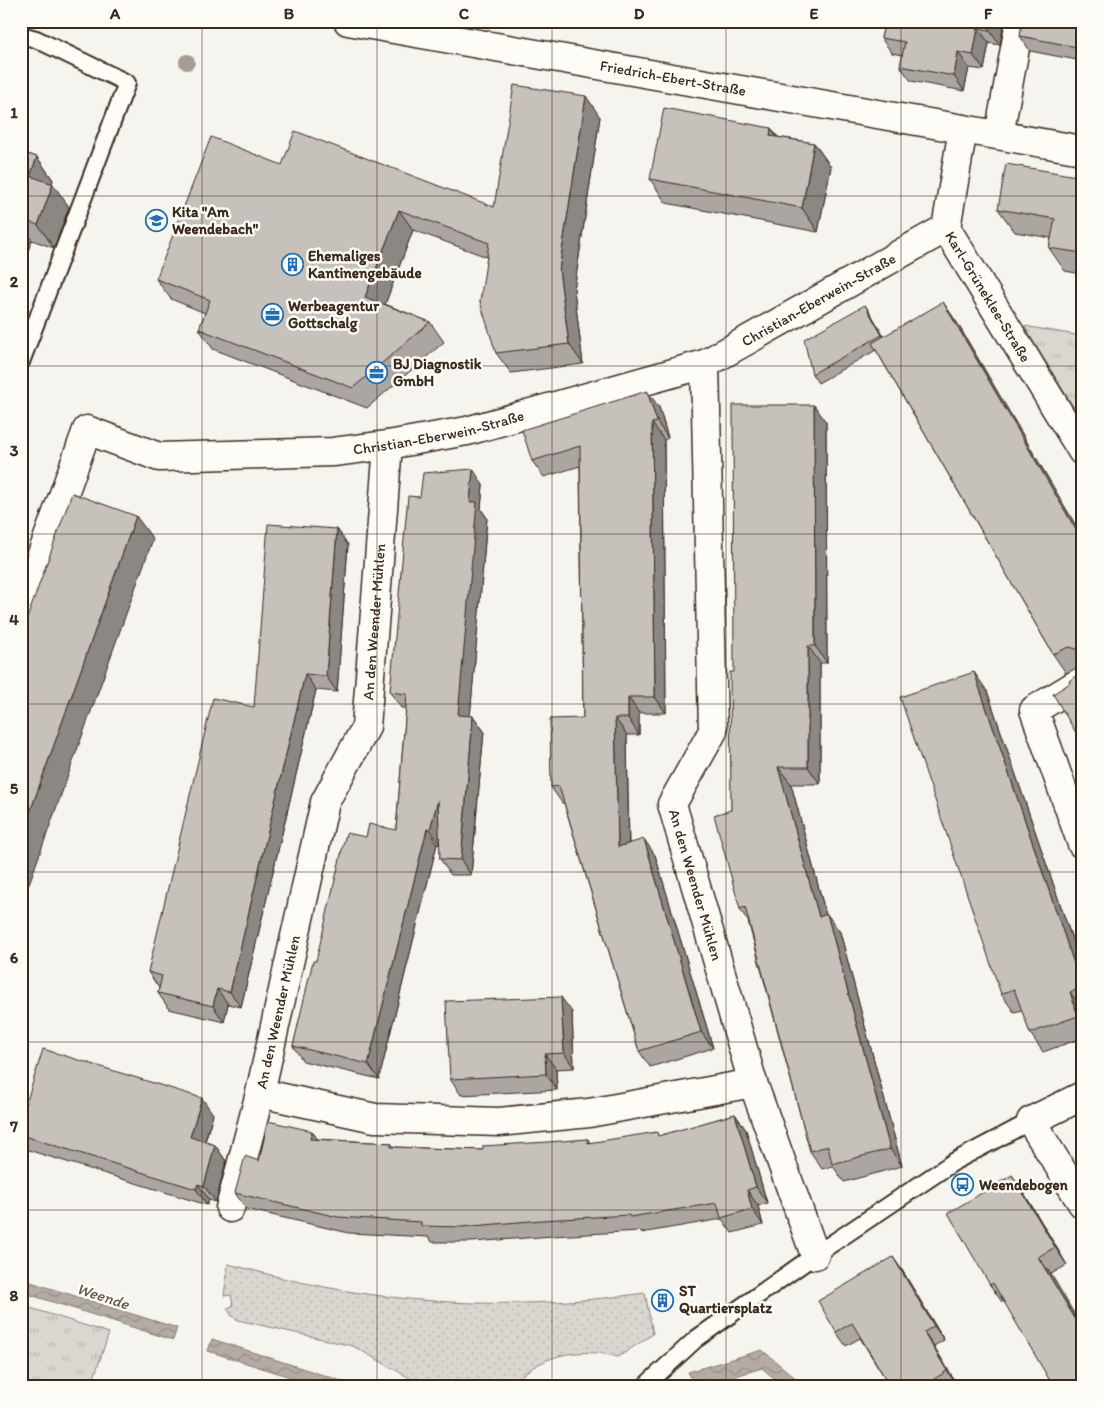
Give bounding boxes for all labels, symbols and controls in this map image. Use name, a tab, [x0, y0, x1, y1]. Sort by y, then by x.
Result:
text: A	[109, 4, 121, 23]
text: B	[284, 4, 295, 23]
text: C	[459, 4, 470, 23]
text: D	[634, 4, 645, 23]
text: E	[810, 4, 819, 23]
text: F	[984, 4, 993, 23]
street label: Friedrich-Ebert-Straße	[598, 56, 748, 100]
text: 1	[10, 103, 18, 122]
place label: Kita "Am Weendebach"	[172, 203, 259, 238]
school or university icon: Kita "Am Weendebach"	[144, 209, 168, 233]
street label: Karl-Grüneklee-Straße	[941, 228, 1035, 366]
place label: Ehemaliges Kantinengebäude	[308, 247, 422, 283]
street label: Christian-Eberwein-Straße	[738, 249, 899, 350]
building icon: Ehemaliges Kantinengebäude	[280, 253, 304, 277]
text: 2	[10, 272, 19, 291]
place label: Werbeagentur Gottschalg	[288, 297, 380, 333]
office icon: Werbeagentur Gottschalg	[260, 303, 284, 327]
place label: BJ Diagnostik GmbH	[393, 355, 482, 390]
office icon: BJ Diagnostik GmbH	[365, 361, 389, 385]
street label: Christian-Eberwein-Straße	[352, 406, 526, 458]
text: 3	[10, 441, 19, 460]
street label: An den Weender Mühlen	[359, 542, 389, 701]
text: 4	[9, 610, 19, 629]
text: 5	[10, 779, 19, 798]
street label: An den Weender Mühlen	[665, 807, 726, 963]
street label: An den Weender Mühlen	[252, 933, 304, 1090]
text: 6	[10, 948, 19, 967]
text: 7	[9, 1117, 18, 1136]
bus stop icon: Weendebogen	[951, 1173, 975, 1197]
place label: Weendebogen	[979, 1176, 1069, 1195]
water label: Weende	[75, 1279, 133, 1314]
place label: ST Quartiersplatz	[679, 1282, 772, 1318]
text: 8	[10, 1286, 19, 1305]
building icon: ST Quartiersplatz	[651, 1288, 675, 1312]

